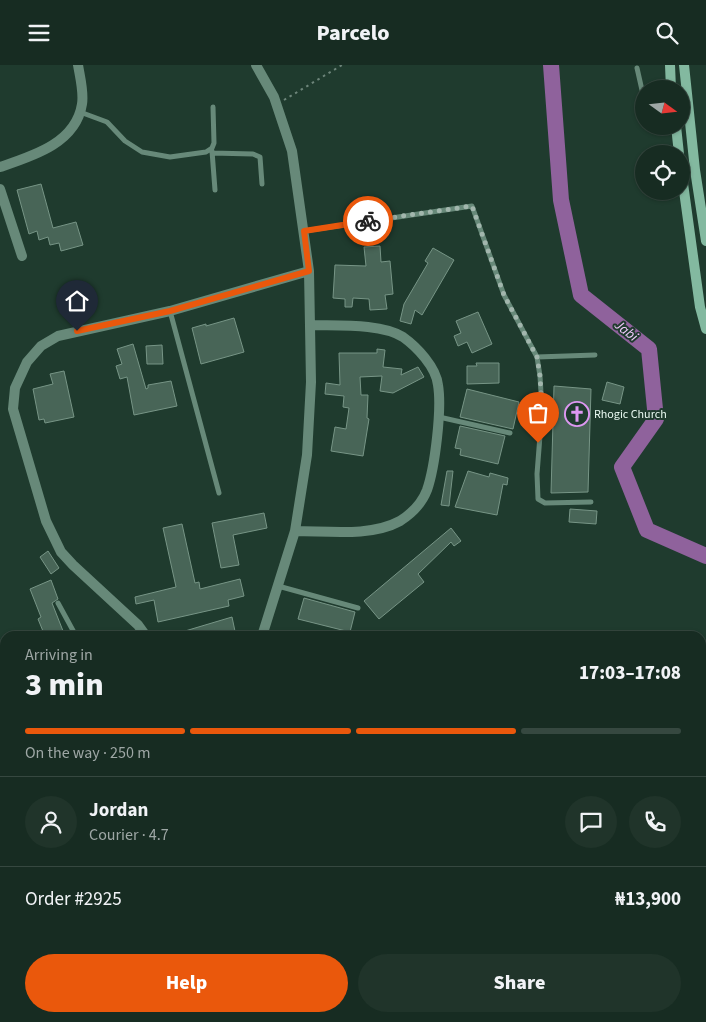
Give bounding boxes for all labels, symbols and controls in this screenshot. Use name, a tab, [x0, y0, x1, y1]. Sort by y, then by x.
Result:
text: Parcelo	[317, 17, 389, 49]
icon: menu	[25, 19, 53, 47]
icon: search	[653, 19, 681, 47]
north arrow	[635, 80, 690, 135]
map controls	[635, 80, 690, 200]
button: locate	[635, 145, 690, 200]
courier	[343, 196, 393, 246]
icon: bike	[354, 207, 382, 235]
pin	[56, 280, 98, 331]
icon: home	[63, 287, 91, 315]
water label: Jabi	[609, 315, 642, 347]
pin	[517, 392, 559, 443]
icon: bag	[524, 399, 552, 427]
church icon: Rhogic Church	[564, 401, 590, 427]
place label: Rhogic Church	[594, 406, 667, 423]
text: Arriving in	[25, 644, 93, 666]
text: 17:03–17:08	[579, 660, 681, 687]
text: 3 min	[25, 662, 104, 708]
text: On the way · 250 m	[25, 742, 150, 764]
button: person	[25, 796, 77, 848]
button: chat	[565, 796, 617, 848]
button: phone	[629, 796, 681, 848]
text: Jordan	[89, 797, 148, 824]
text: Courier · 4.7	[89, 824, 169, 846]
text: Order #2925	[25, 886, 122, 913]
text: ₦13,900	[615, 886, 681, 913]
button: Help	[25, 954, 348, 1012]
button: Share	[358, 954, 681, 1012]

